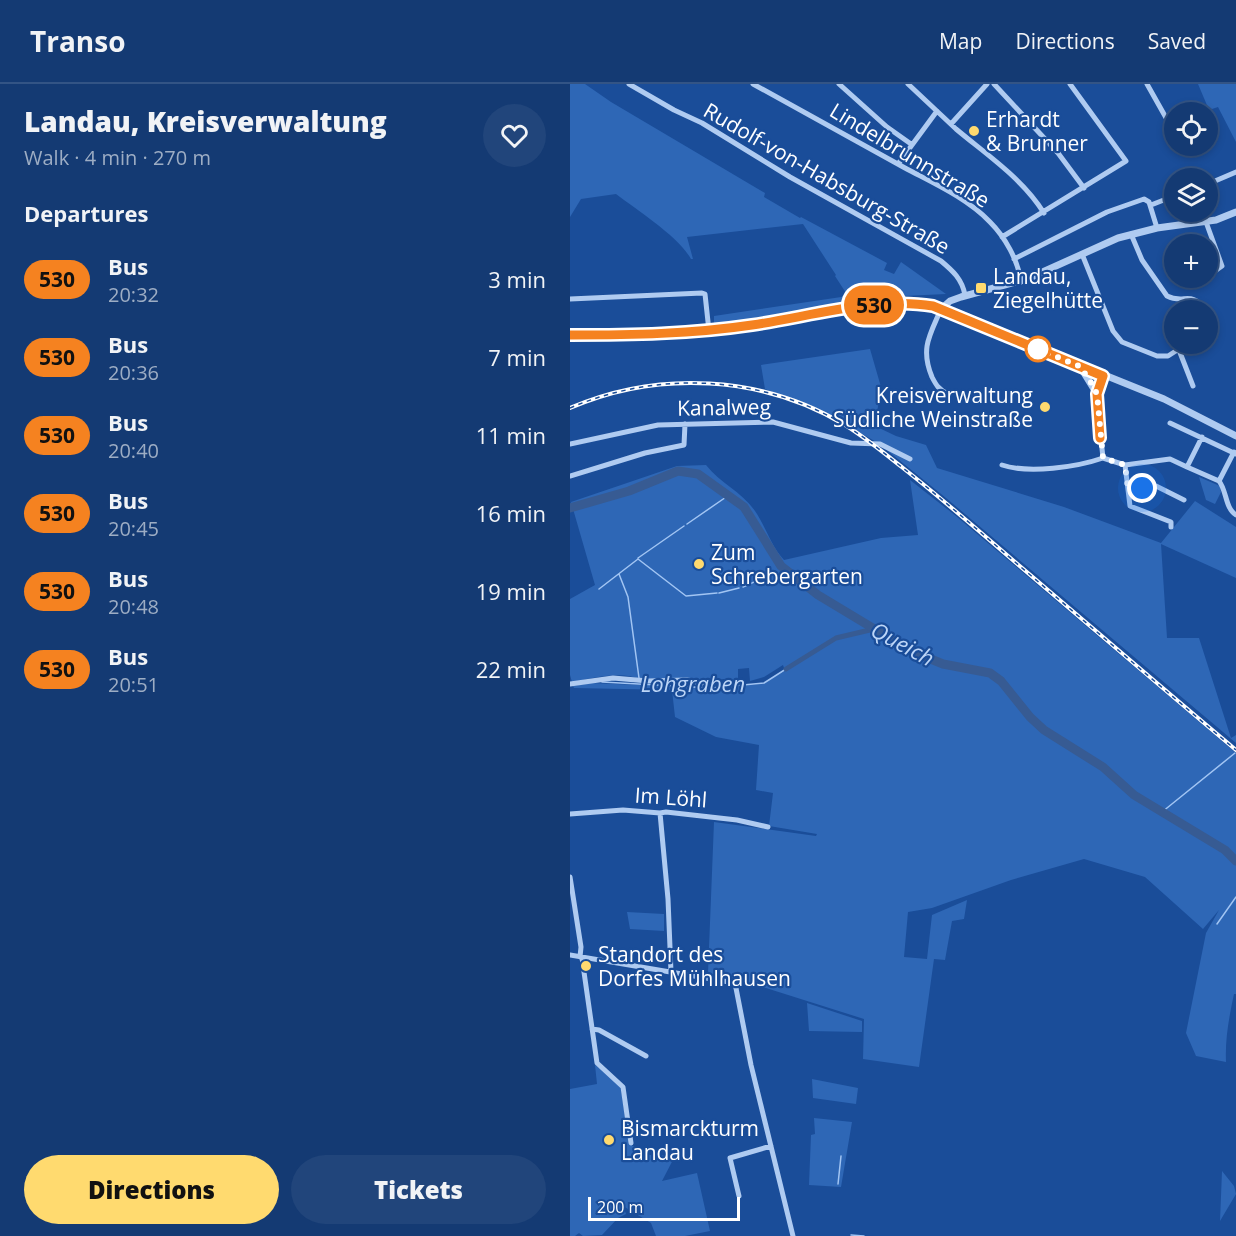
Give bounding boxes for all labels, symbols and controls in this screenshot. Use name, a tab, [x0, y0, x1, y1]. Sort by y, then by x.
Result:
text: Transo	[30, 22, 126, 60]
text: Map	[939, 27, 982, 55]
text: Directions	[1015, 27, 1115, 55]
text: Saved	[1148, 27, 1206, 55]
street label: Rudolf-von-Habsburg-Straße	[699, 96, 955, 260]
street label: Lindelbrunnstraße	[825, 96, 995, 214]
text: Landau, Kreisverwaltung	[24, 102, 387, 140]
map controls	[1164, 102, 1218, 354]
button: locate	[1164, 102, 1218, 156]
button: heart	[483, 104, 546, 167]
place label: Erhardt & Brunner	[986, 105, 1088, 157]
marker: Erhardt & Brunner	[967, 124, 981, 138]
text: Walk · 4 min · 270 m	[24, 144, 211, 171]
button: layers	[1164, 168, 1218, 222]
text: Departures	[24, 198, 148, 228]
button: +	[1164, 234, 1218, 288]
text: Bus	[108, 251, 148, 281]
place label: Landau, Ziegelhütte	[993, 262, 1103, 314]
text: 3 min	[488, 264, 546, 294]
text: 530	[39, 265, 75, 293]
text: 20:32	[108, 281, 159, 308]
marker: Landau, Ziegelhütte	[974, 281, 988, 295]
line badge: 530	[840, 286, 908, 324]
text: 530	[856, 291, 892, 319]
button: −	[1164, 300, 1218, 354]
text: Bus	[108, 329, 148, 359]
unlabelled marker	[1025, 336, 1051, 362]
text: 7 min	[488, 342, 546, 372]
text: 530	[39, 343, 75, 371]
text: 20:36	[108, 359, 159, 386]
place label: Kreisverwaltung Südliche Weinstraße	[833, 381, 1033, 433]
street label: Kanalweg	[677, 392, 771, 422]
marker: Kreisverwaltung Südliche Weinstraße	[1038, 400, 1052, 414]
text: Bus	[108, 407, 148, 437]
text: 11 min	[476, 420, 546, 450]
text: 530	[39, 421, 75, 449]
text: 20:40	[108, 437, 159, 464]
your location	[1127, 473, 1157, 503]
text: Bus	[108, 485, 148, 515]
text: 16 min	[476, 498, 546, 528]
text: 530	[39, 499, 75, 527]
text: 20:45	[108, 515, 159, 542]
place label: Zum Schrebergarten	[711, 538, 863, 590]
marker: Zum Schrebergarten	[692, 557, 706, 571]
text: Bus	[108, 563, 148, 593]
text: 19 min	[476, 576, 546, 606]
text: 530	[39, 577, 75, 605]
text: 20:48	[108, 593, 159, 620]
water label: Queich	[866, 614, 940, 672]
text: Bus	[108, 641, 148, 671]
text: 22 min	[476, 654, 546, 684]
text: 530	[39, 655, 75, 683]
water label: Lohgraben	[641, 668, 745, 698]
text: 20:51	[108, 671, 159, 698]
street label: Im Löhl	[634, 781, 708, 813]
place label: Standort des Dorfes Mühlhausen	[598, 940, 791, 992]
marker: Standort des Dorfes Mühlhausen	[579, 959, 593, 973]
place label: Bismarckturm Landau	[621, 1114, 759, 1166]
marker: Bismarckturm Landau	[602, 1133, 616, 1147]
button: Directions	[24, 1155, 279, 1224]
button: Tickets	[291, 1155, 546, 1224]
scale bar	[588, 1194, 740, 1222]
text: 200 m	[597, 1196, 643, 1218]

